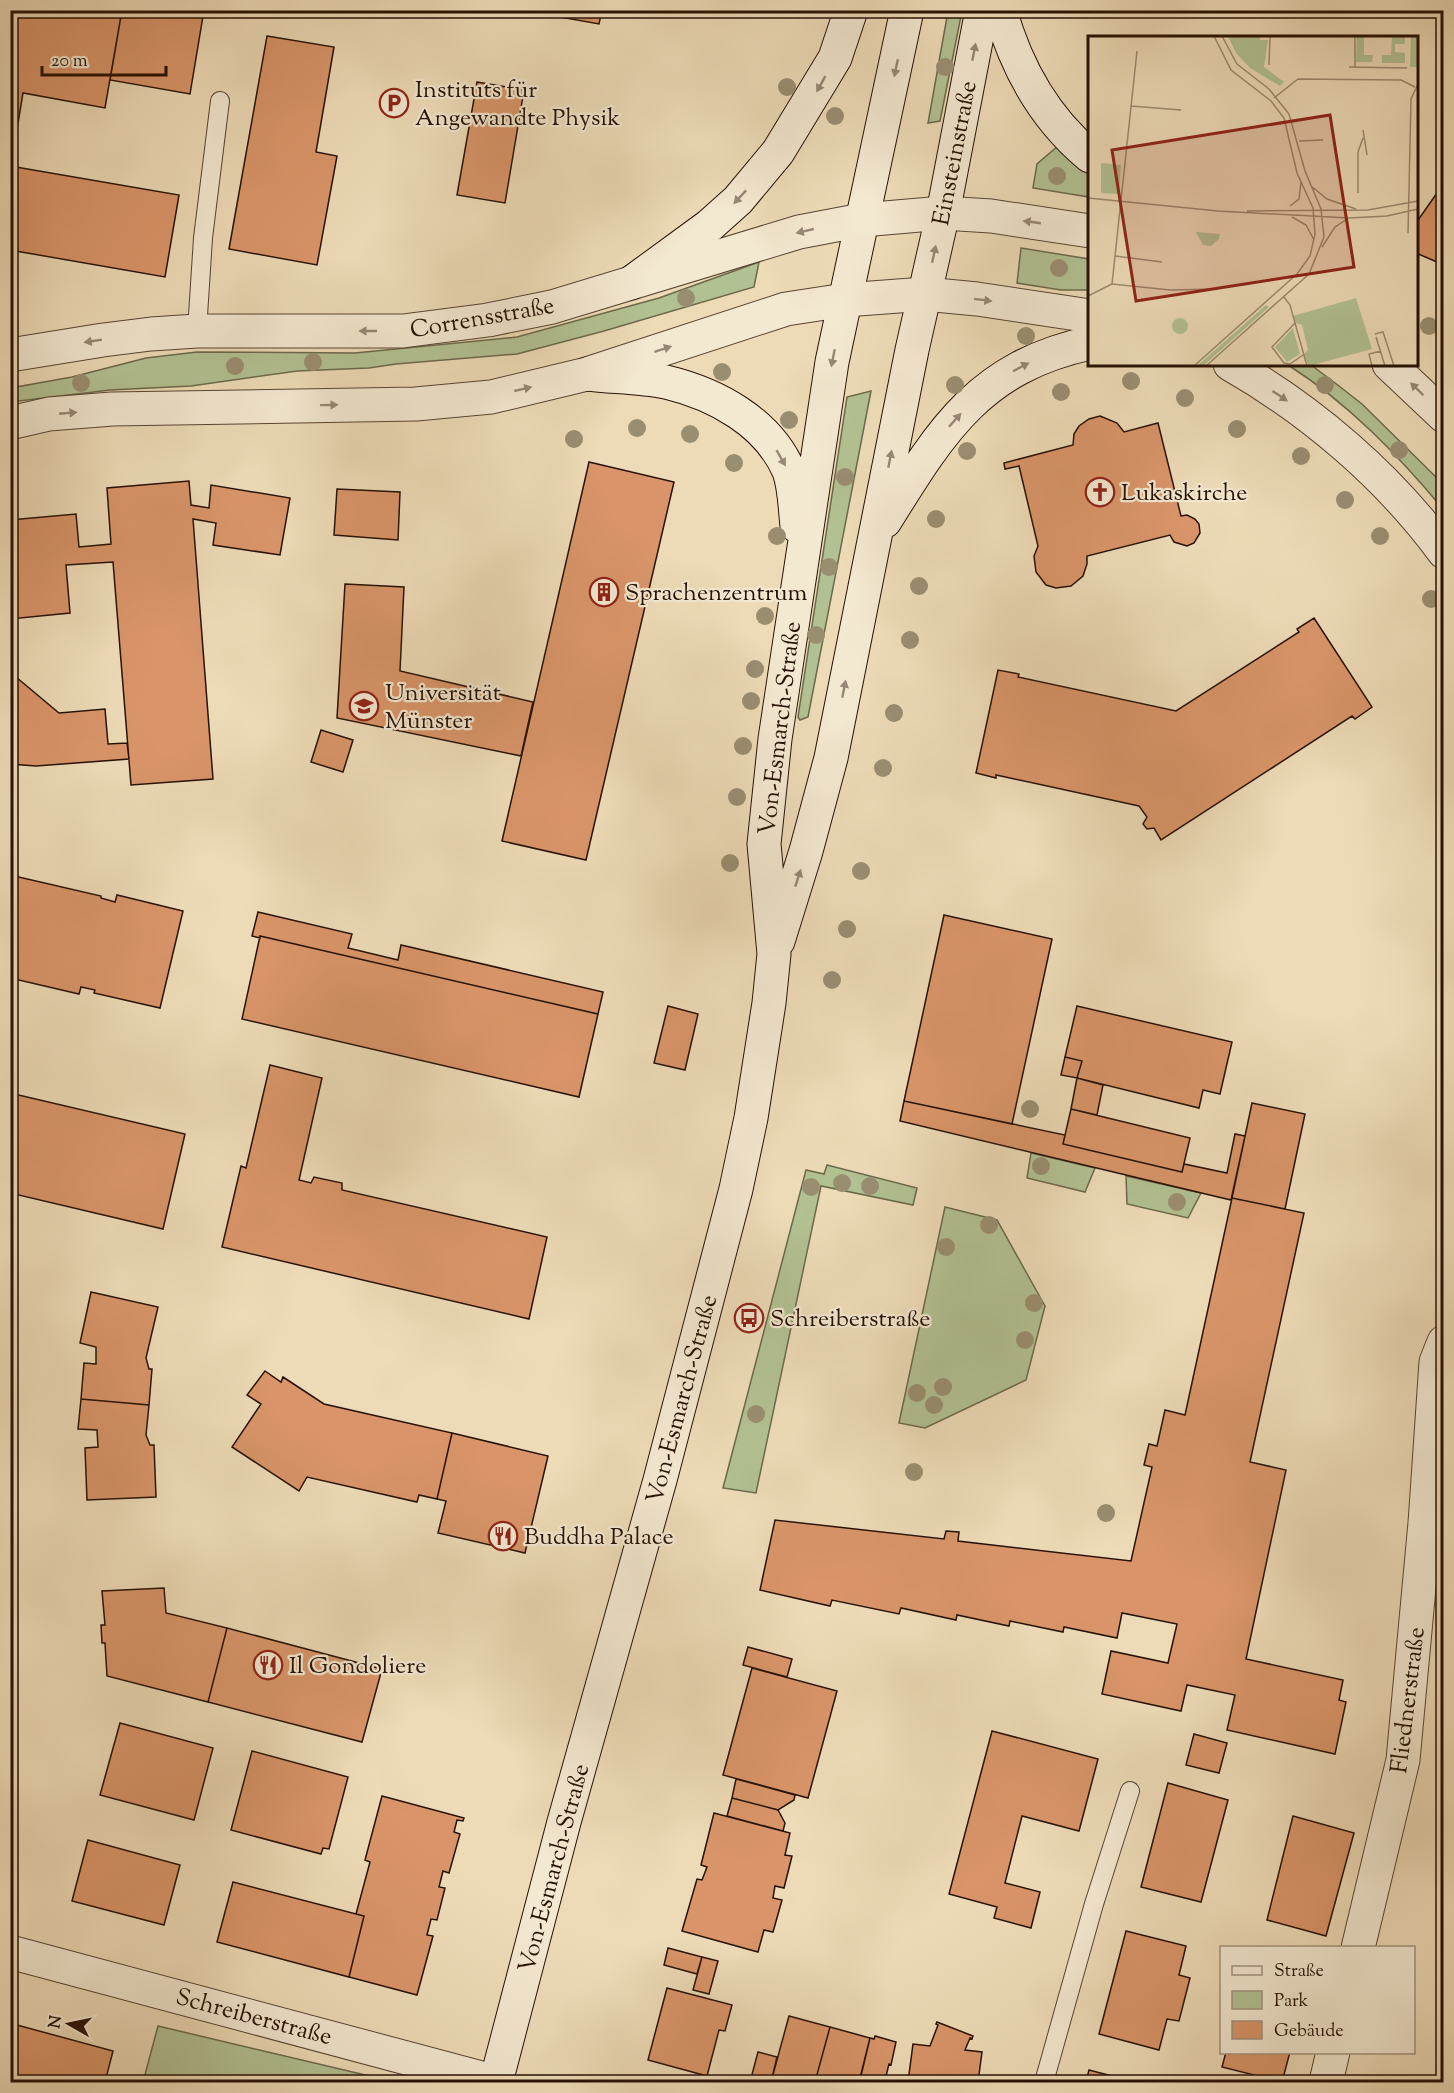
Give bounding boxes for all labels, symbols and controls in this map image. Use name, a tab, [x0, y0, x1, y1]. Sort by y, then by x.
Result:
inset map	[1088, 36, 1418, 366]
scale bar	[42, 39, 166, 77]
one-way arrow	[970, 43, 979, 62]
text: 20 m	[51, 49, 88, 75]
one-way arrow	[890, 59, 900, 77]
place label: Instituts für Angewandte Physik	[415, 74, 620, 136]
one-way arrow	[816, 75, 826, 92]
street label: Einsteinstraße	[925, 78, 987, 229]
parking icon: Instituts für Angewandte Physik	[378, 87, 410, 119]
one-way arrow	[733, 189, 747, 204]
one-way arrow	[1022, 217, 1041, 226]
one-way arrow	[795, 227, 814, 237]
one-way arrow	[929, 244, 939, 263]
street label: Corrensstraße	[407, 290, 557, 348]
one-way arrow	[974, 295, 993, 304]
one-way arrow	[359, 326, 378, 336]
one-way arrow	[83, 337, 102, 346]
one-way arrow	[654, 344, 672, 354]
one-way arrow	[828, 348, 837, 367]
one-way arrow	[1013, 362, 1030, 372]
one-way arrow	[1410, 383, 1424, 397]
one-way arrow	[514, 384, 532, 394]
one-way arrow	[1272, 390, 1288, 401]
one-way arrow	[319, 400, 338, 410]
one-way arrow	[59, 408, 78, 418]
one-way arrow	[948, 413, 961, 428]
one-way arrow	[776, 450, 786, 467]
one-way arrow	[886, 450, 895, 469]
church icon: Lukaskirche	[1084, 476, 1116, 508]
place label: Lukaskirche	[1121, 477, 1247, 511]
building icon: Sprachenzentrum	[588, 576, 620, 608]
place label: Sprachenzentrum	[625, 577, 808, 611]
street label: Von-Esmarch-Straße	[751, 620, 811, 837]
place label: Universität Münster	[385, 677, 501, 739]
one-way arrow	[840, 679, 849, 698]
school or university icon: Universität Münster	[348, 690, 380, 722]
one-way arrow	[793, 869, 803, 887]
street label: Von-Esmarch-Straße	[639, 1291, 727, 1508]
bus stop icon: Schreiberstraße	[733, 1302, 765, 1334]
place label: Schreiberstraße	[770, 1303, 931, 1337]
restaurant icon: Buddha Palace	[487, 1520, 519, 1552]
place label: Buddha Palace	[524, 1521, 674, 1555]
street label: Fliednerstraße	[1383, 1625, 1435, 1775]
restaurant icon: Il Gondoliere	[252, 1649, 284, 1681]
place label: Il Gondoliere	[289, 1650, 426, 1684]
street label: Von-Esmarch-Straße	[511, 1760, 599, 1977]
legend	[1220, 1946, 1415, 2054]
text: Straße	[1274, 1959, 1324, 1985]
street label: Schreiberstraße	[172, 1981, 335, 2055]
text: Park	[1274, 1989, 1309, 2015]
north arrow	[39, 1994, 99, 2054]
text: N	[44, 2014, 69, 2030]
text: Gebäude	[1274, 2019, 1344, 2045]

